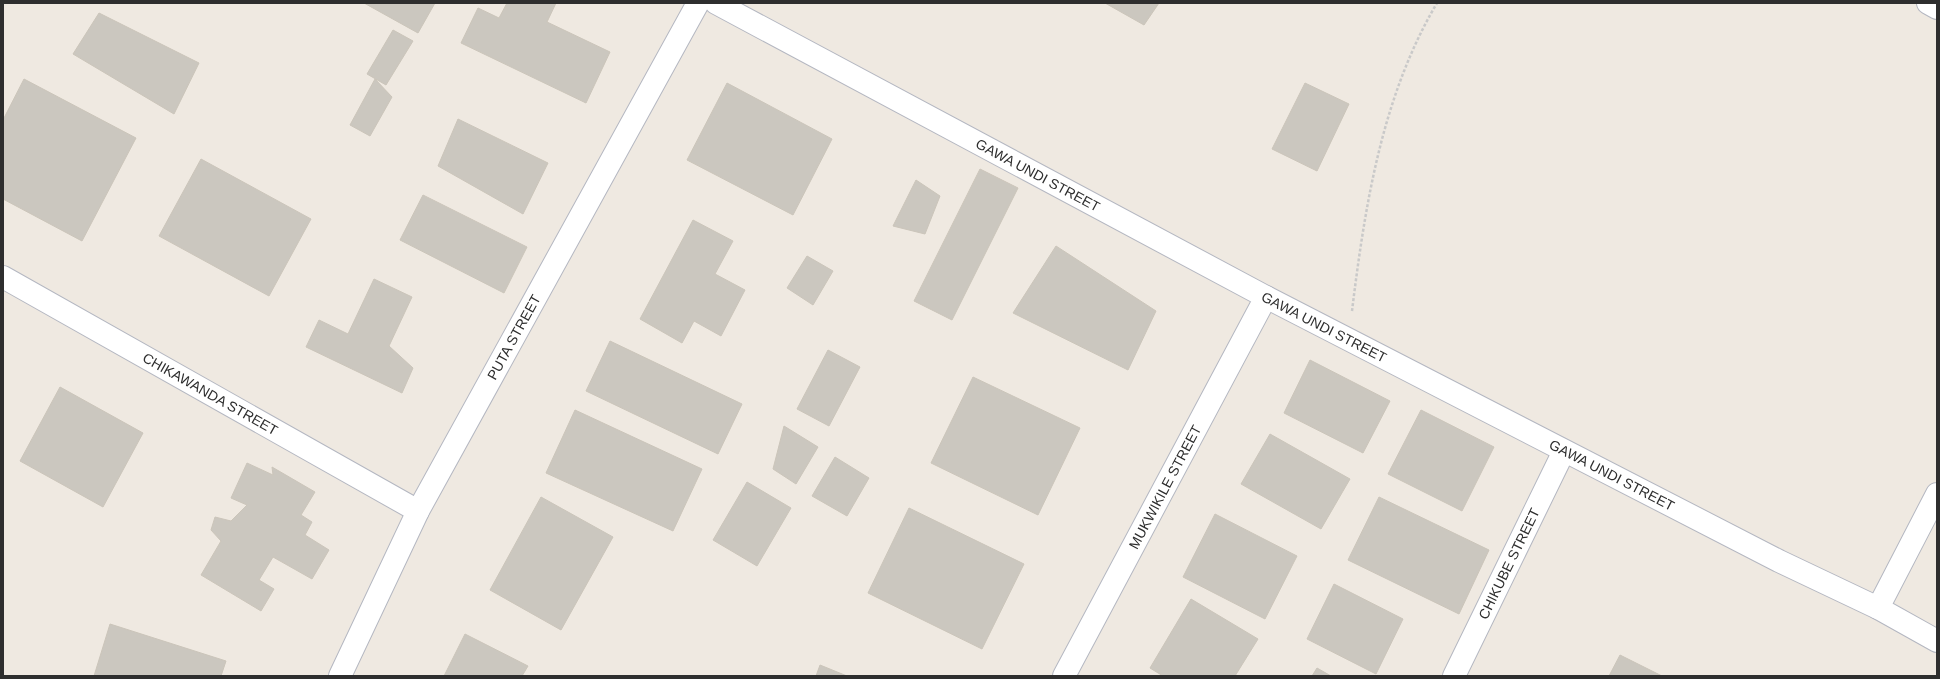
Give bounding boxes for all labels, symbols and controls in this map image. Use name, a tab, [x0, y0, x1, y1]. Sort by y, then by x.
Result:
street label: GAWA UNDI STREET	[973, 135, 1103, 215]
street label: GAWA UNDI STREET	[1259, 289, 1390, 366]
street label: PUTA STREET	[484, 291, 544, 383]
street label: CHIKAWANDA STREET	[140, 350, 281, 438]
street label: MUKWIKILE STREET	[1126, 422, 1205, 552]
street label: GAWA UNDI STREET	[1547, 436, 1677, 514]
street label: CHIKUBE STREET	[1475, 505, 1543, 622]

